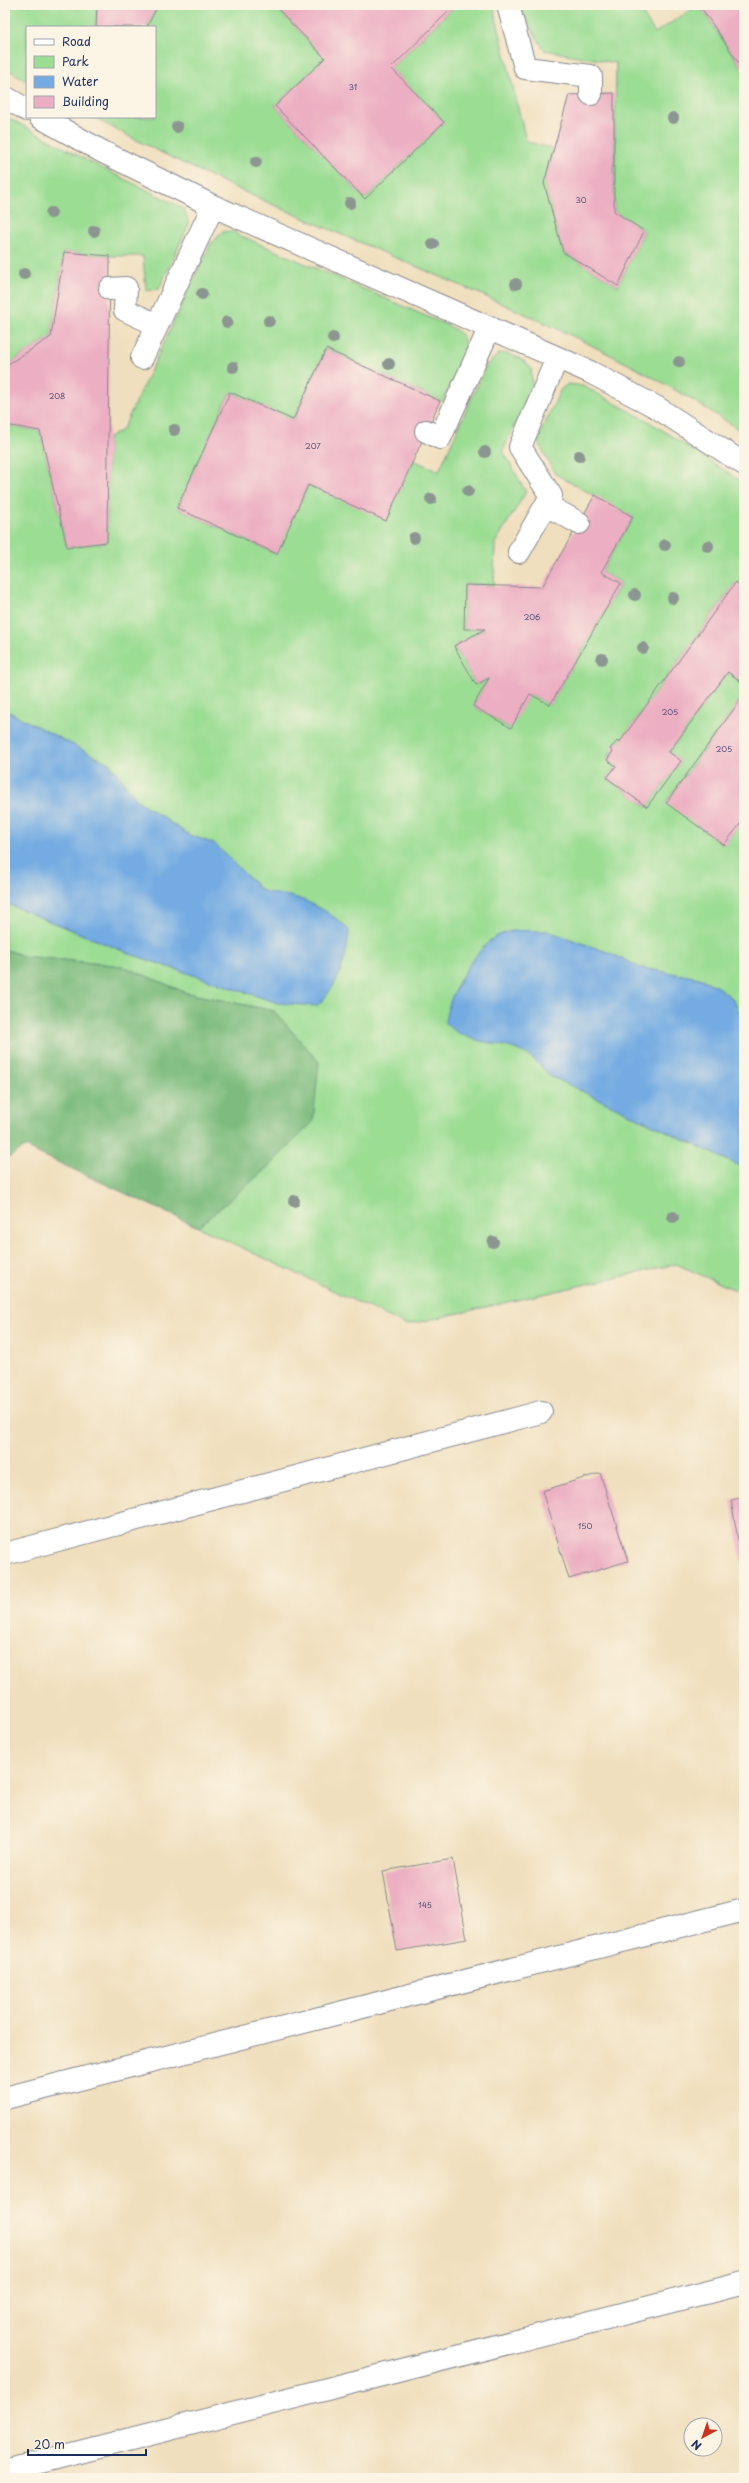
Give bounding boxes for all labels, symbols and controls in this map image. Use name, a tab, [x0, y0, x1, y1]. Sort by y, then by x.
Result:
legend	[26, 26, 156, 118]
text: Road	[62, 32, 91, 50]
text: Park	[62, 52, 89, 70]
text: Water	[62, 72, 99, 90]
house number: 31	[349, 81, 357, 93]
text: Building	[62, 92, 109, 110]
house number: 30	[575, 194, 587, 206]
house number: 208	[49, 390, 65, 402]
house number: 207	[305, 440, 321, 452]
house number: 206	[524, 611, 540, 623]
house number: 205	[662, 706, 678, 718]
house number: 205	[716, 743, 732, 755]
house number: 150	[578, 1520, 592, 1532]
house number: 145	[418, 1899, 432, 1911]
north arrow	[683, 2417, 723, 2457]
scale bar	[28, 2431, 146, 2457]
text: 20 m	[34, 2435, 65, 2453]
text: N	[687, 2436, 705, 2454]

